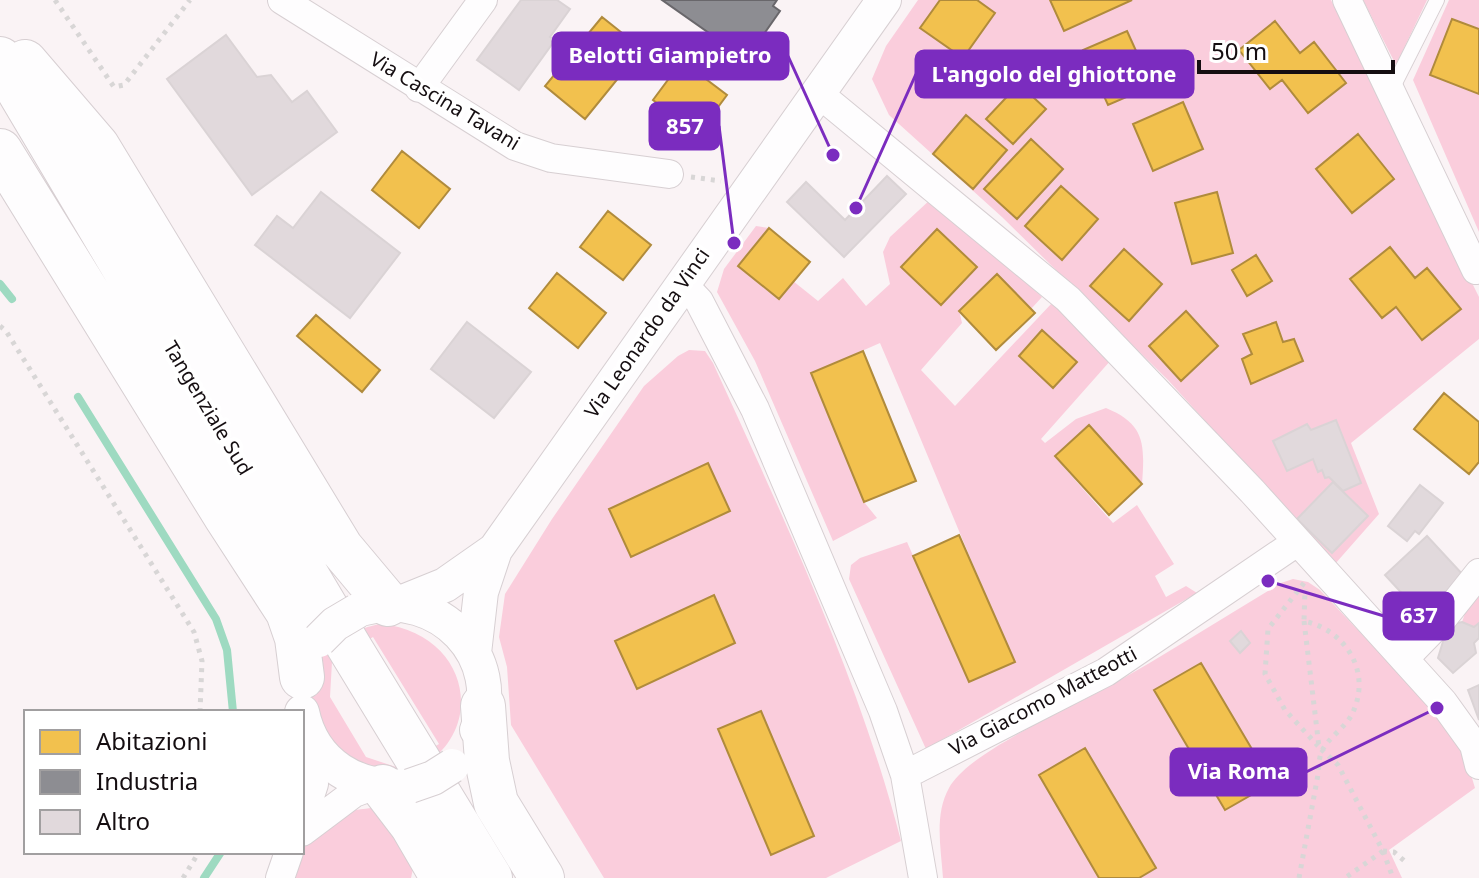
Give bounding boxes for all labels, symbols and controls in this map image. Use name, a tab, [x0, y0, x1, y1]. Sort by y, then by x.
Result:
scale bar	[1199, 24, 1393, 74]
callout: Belotti Giampietro	[553, 33, 788, 79]
text: 50 m	[1211, 34, 1267, 67]
text: Belotti Giampietro	[569, 39, 771, 69]
street label: Via Cascina Tavani	[365, 45, 525, 156]
callout: L'angolo del ghiottone	[916, 51, 1193, 97]
text: L'angolo del ghiottone	[932, 58, 1176, 88]
callout: 857	[650, 103, 719, 149]
text: 857	[666, 110, 704, 140]
street label: Via Leonardo da Vinci	[578, 242, 715, 423]
street label: Tangenziale Sud	[158, 336, 259, 480]
callout: 637	[1384, 593, 1453, 639]
text: 637	[1400, 599, 1438, 629]
street label: Via Giacomo Matteotti	[944, 640, 1141, 762]
legend	[24, 710, 304, 854]
text: Abitazioni	[96, 724, 207, 757]
callout: Via Roma	[1171, 749, 1306, 795]
text: Via Roma	[1188, 755, 1290, 785]
text: Industria	[96, 764, 198, 797]
text: Altro	[96, 804, 150, 837]

